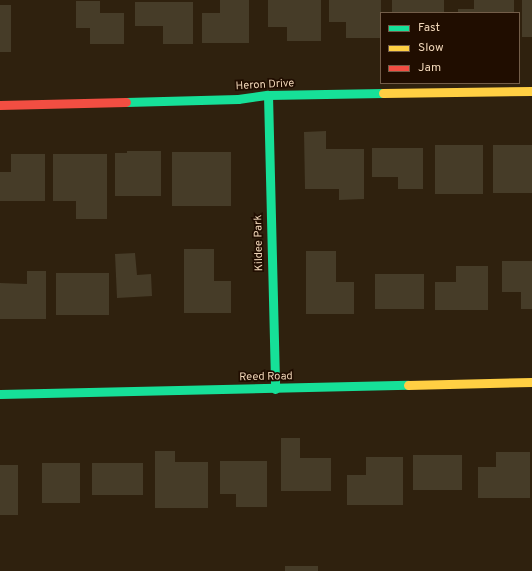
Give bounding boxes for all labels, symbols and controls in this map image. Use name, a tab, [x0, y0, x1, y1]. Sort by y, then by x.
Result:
legend	[380, 12, 520, 84]
text: Fast	[418, 20, 440, 36]
text: Slow	[418, 40, 444, 56]
text: Jam	[418, 60, 441, 76]
street label: Heron Drive	[235, 77, 295, 93]
street label: Kildee Park	[252, 215, 266, 271]
street label: Reed Road	[239, 370, 293, 384]

